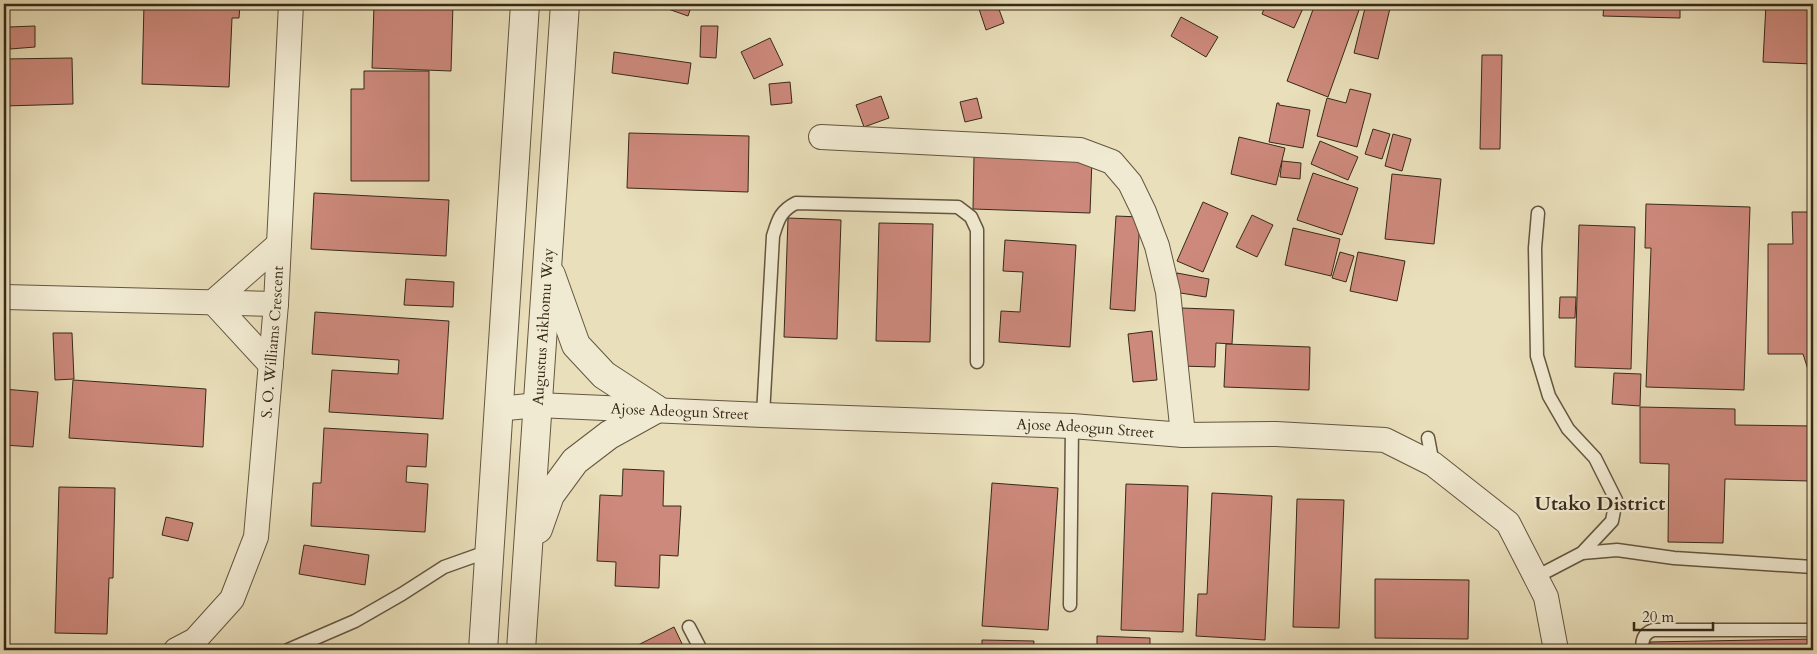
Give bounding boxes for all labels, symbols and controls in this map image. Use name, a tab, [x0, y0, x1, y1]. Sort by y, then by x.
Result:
street label: Augustus Aikhomu Way	[528, 247, 558, 406]
street label: S. O. Williams Crescent	[256, 265, 288, 419]
street label: Ajose Adeogun Street	[610, 398, 749, 424]
street label: Ajose Adeogun Street	[1016, 414, 1155, 443]
district label: Utako District	[1535, 490, 1665, 517]
scale bar	[1634, 599, 1713, 631]
text: 20 m	[1642, 607, 1674, 627]

